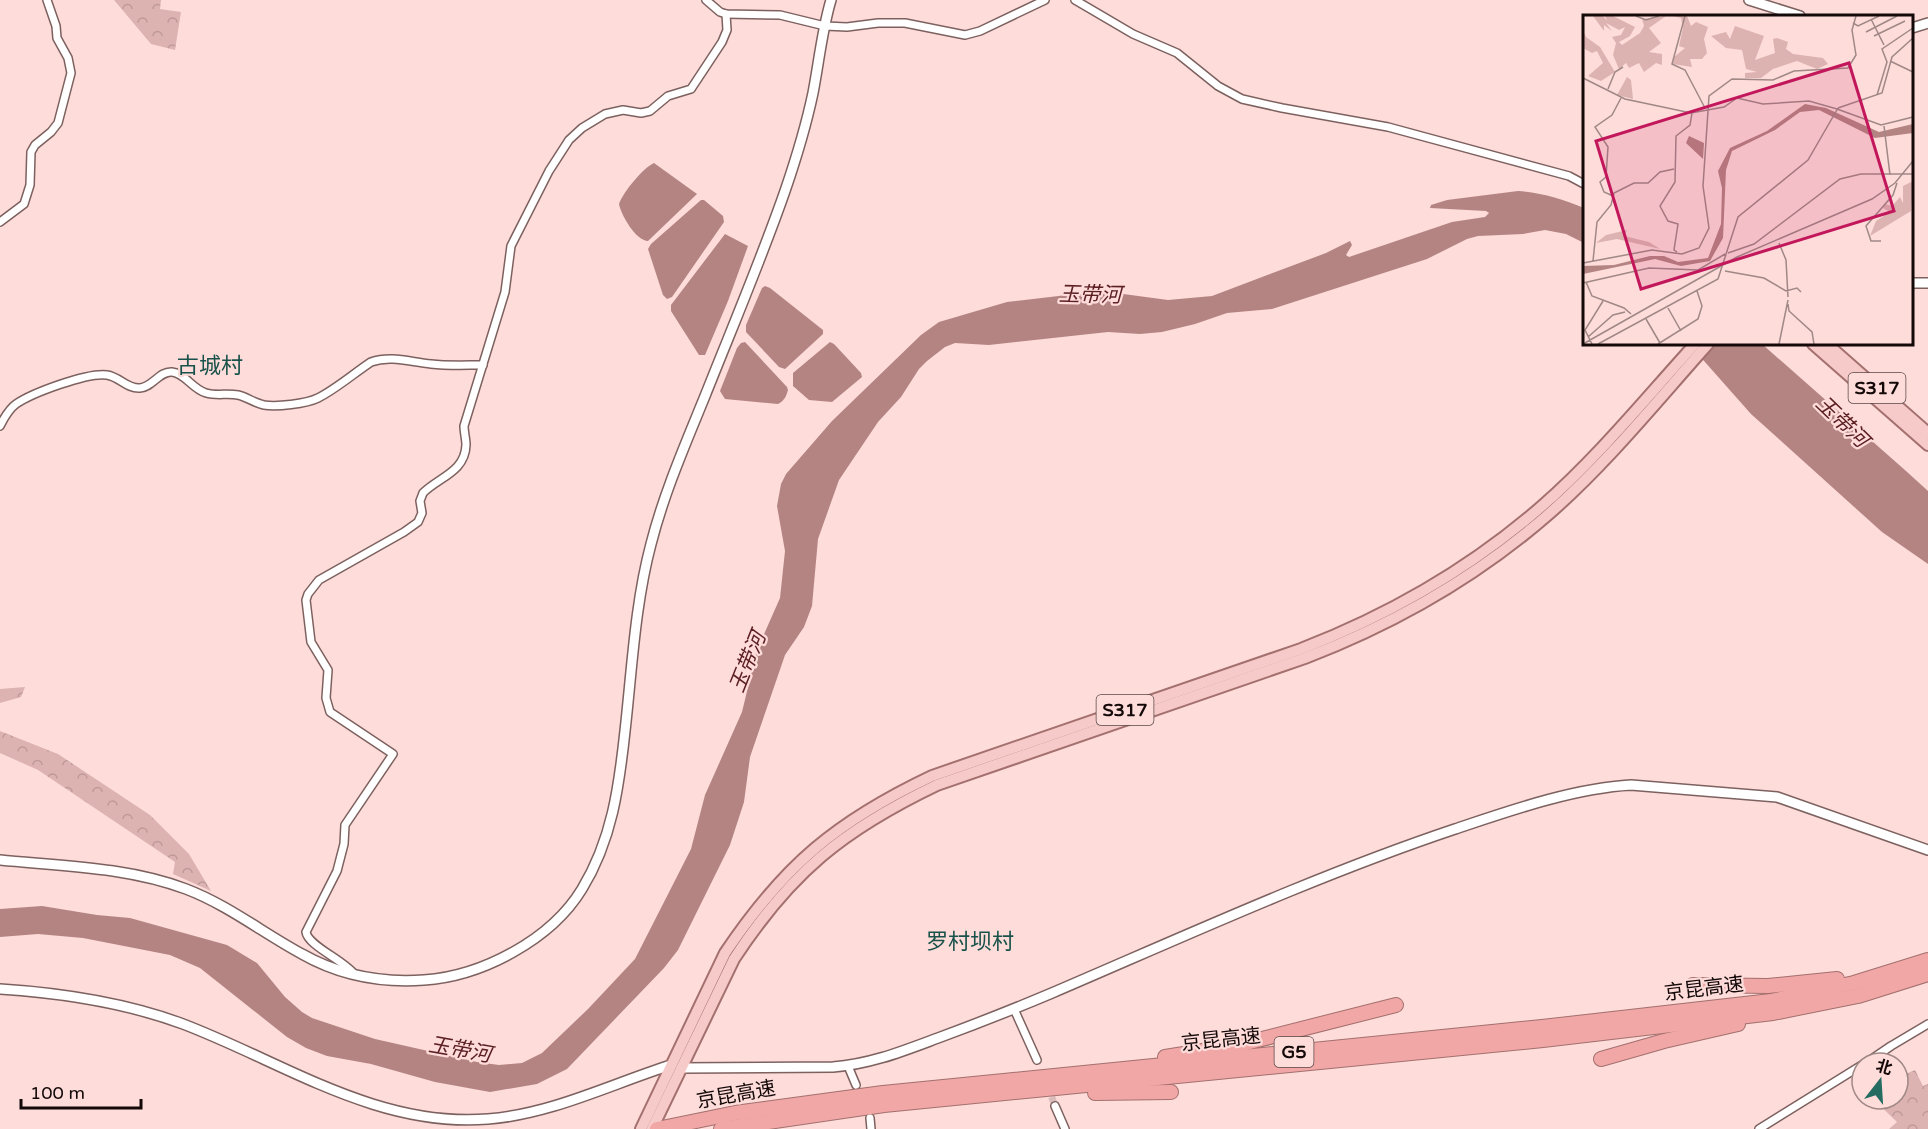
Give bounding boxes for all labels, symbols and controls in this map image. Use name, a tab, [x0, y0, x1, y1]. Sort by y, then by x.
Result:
inset map	[1583, 15, 1913, 345]
water label: 玉带河	[1058, 282, 1126, 308]
district label: 古城村	[177, 353, 243, 379]
road number: S317	[1848, 373, 1906, 403]
water label: 玉带河	[1811, 391, 1876, 456]
water label: 玉带河	[725, 624, 773, 696]
road number: S317	[1096, 695, 1154, 725]
district label: 罗村坝村	[926, 929, 1014, 955]
street label: 京昆高速	[1663, 972, 1745, 1006]
street label: 京昆高速	[1180, 1024, 1262, 1056]
water label: 玉带河	[427, 1032, 497, 1068]
road number: G5	[1274, 1037, 1314, 1067]
north arrow	[1850, 1051, 1910, 1111]
text: 北	[1874, 1056, 1895, 1080]
scale bar	[21, 1072, 141, 1110]
street label: 京昆高速	[695, 1076, 777, 1114]
text: 100 m	[30, 1082, 85, 1104]

